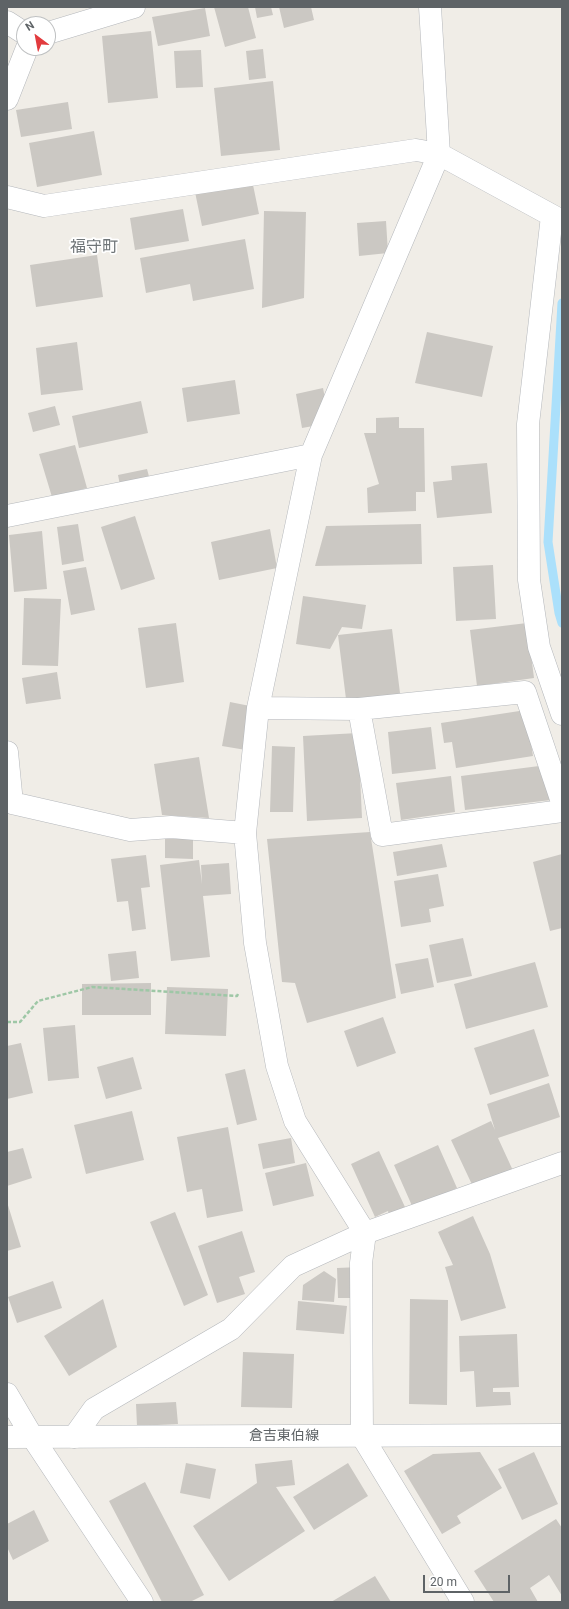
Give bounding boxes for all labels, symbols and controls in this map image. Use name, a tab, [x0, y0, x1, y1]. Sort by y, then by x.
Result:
north arrow	[16, 16, 56, 56]
text: N	[23, 19, 37, 34]
district label: 福守町	[70, 238, 118, 258]
street label: 倉吉東伯線	[249, 1428, 319, 1444]
scale bar	[425, 1567, 512, 1593]
text: 20 m	[430, 1575, 457, 1589]

